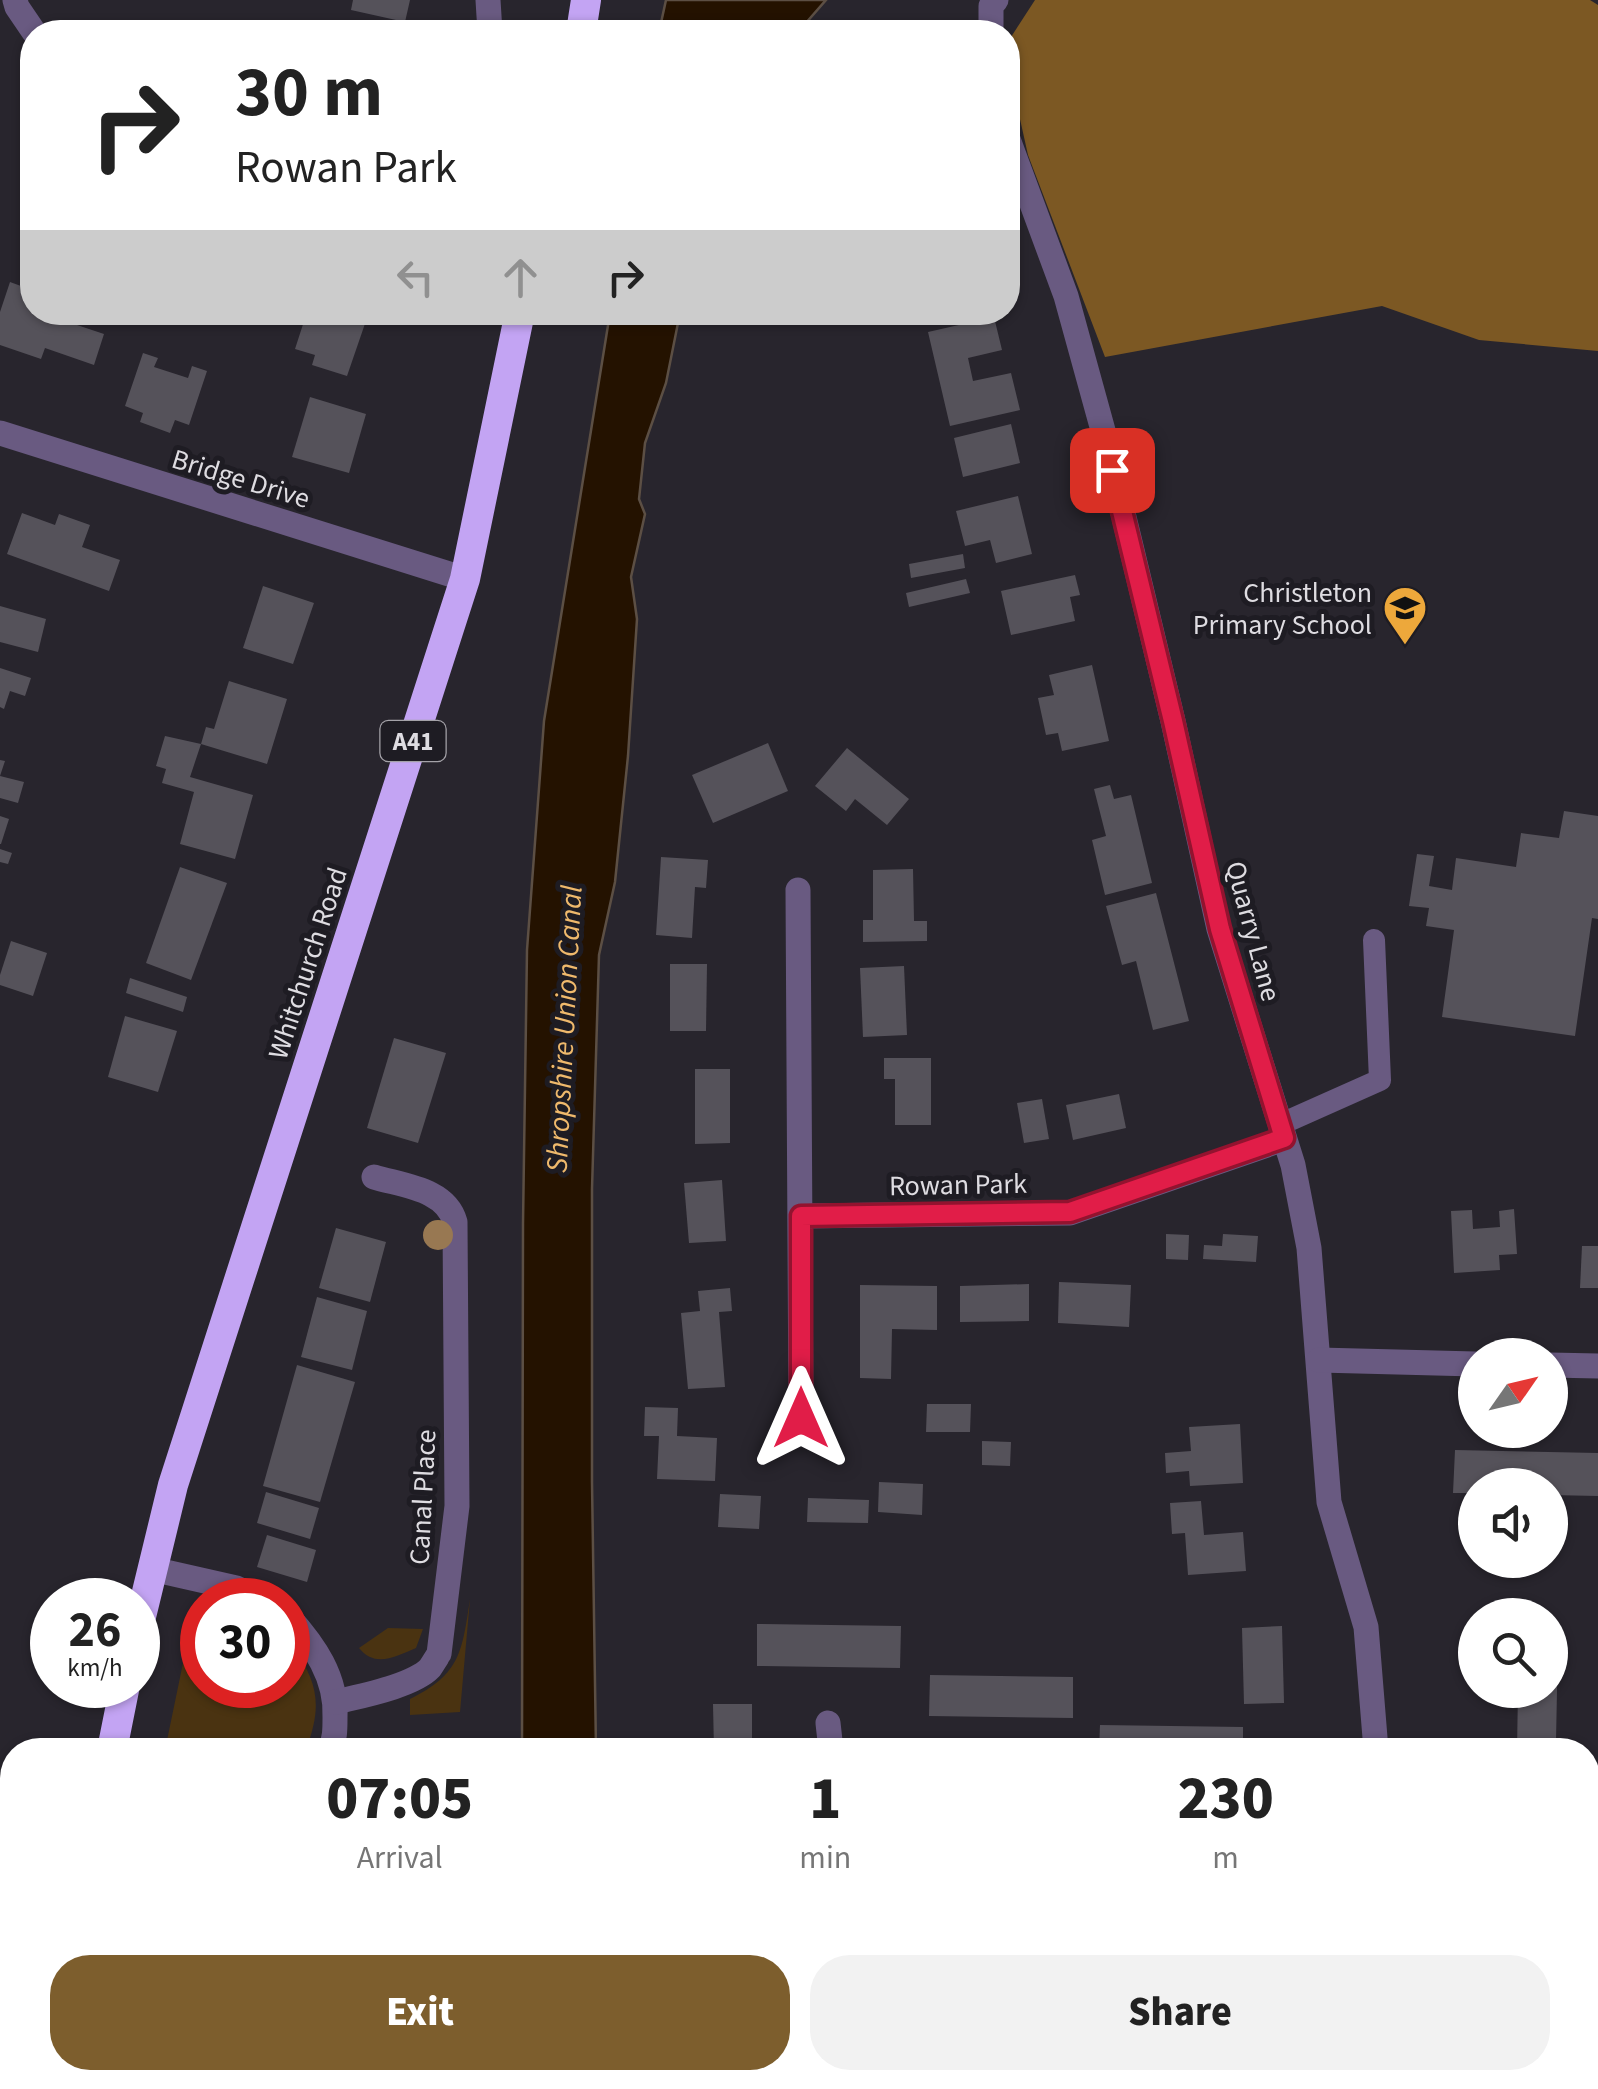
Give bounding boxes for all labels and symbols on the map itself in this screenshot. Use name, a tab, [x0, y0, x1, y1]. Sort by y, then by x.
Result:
pin	[1070, 428, 1155, 513]
street label: Bridge Drive	[167, 439, 315, 519]
place label: Christleton Primary School	[1193, 573, 1372, 645]
school or university icon: Christleton Primary School	[1382, 585, 1428, 646]
road number: A41	[380, 721, 446, 761]
street label: Quarry Lane	[1215, 857, 1291, 1006]
street label: Whitchurch Road	[258, 862, 358, 1064]
water label: Shropshire Union Canal	[535, 884, 594, 1174]
street label: Rowan Park	[889, 1164, 1027, 1206]
north arrow	[1458, 1338, 1568, 1448]
position arrow	[749, 1366, 853, 1470]
street label: Canal Place	[399, 1428, 447, 1566]
speed limit sign: 30	[180, 1578, 310, 1708]

